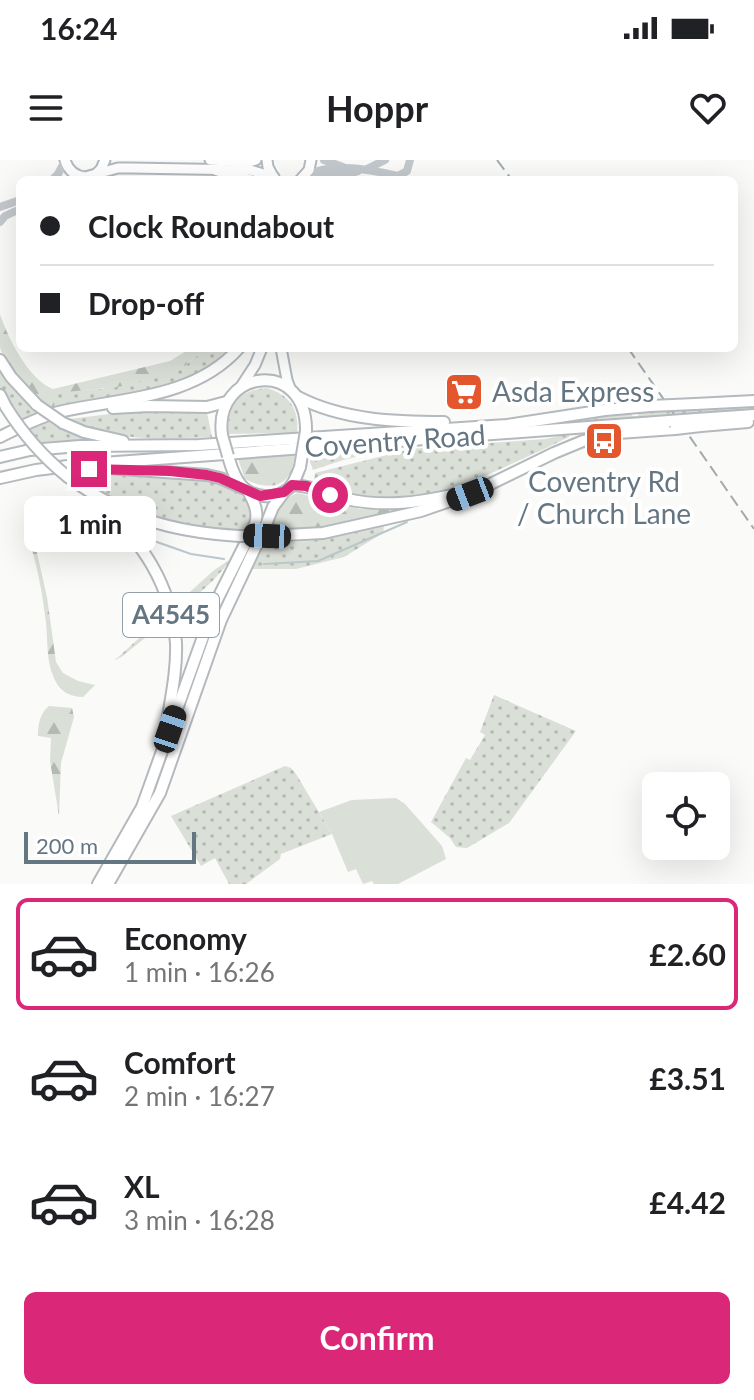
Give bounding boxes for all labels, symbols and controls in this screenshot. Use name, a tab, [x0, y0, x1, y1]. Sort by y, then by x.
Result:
text: 16:24	[40, 10, 117, 46]
icon: menu	[24, 86, 68, 130]
text: Hoppr	[326, 86, 428, 130]
icon: heart	[686, 86, 730, 130]
text: Clock Roundabout	[88, 208, 334, 244]
text: Drop-off	[88, 285, 204, 321]
supermarket icon: Asda Express	[443, 371, 485, 413]
place label: Asda Express	[492, 374, 654, 408]
street label: Coventry Road	[303, 417, 487, 463]
bus stop icon: Coventry Rd / Church Lane	[583, 420, 625, 462]
route end	[71, 451, 107, 487]
place label: Coventry Rd / Church Lane	[517, 464, 691, 530]
car	[443, 474, 497, 514]
route start	[312, 477, 348, 513]
callout: 1 min	[23, 497, 155, 553]
text: 1 min	[58, 508, 122, 540]
car	[243, 523, 291, 549]
road number: A4545	[123, 593, 219, 637]
car	[151, 702, 189, 756]
map controls	[642, 772, 730, 860]
button: locate	[642, 772, 730, 860]
scale bar	[24, 828, 196, 864]
text: 200 m	[36, 832, 98, 859]
icon: car	[28, 918, 100, 990]
text: Economy	[124, 920, 247, 956]
text: £2.60	[649, 936, 726, 972]
text: 1 min · 16:26	[124, 956, 275, 988]
icon: car	[28, 1042, 100, 1114]
text: Comfort	[124, 1044, 236, 1080]
text: £3.51	[649, 1060, 726, 1096]
text: 2 min · 16:27	[124, 1080, 275, 1112]
icon: car	[28, 1166, 100, 1238]
text: XL	[124, 1168, 160, 1204]
text: £4.42	[649, 1184, 726, 1220]
text: 3 min · 16:28	[124, 1204, 275, 1236]
button: Confirm	[24, 1292, 730, 1384]

